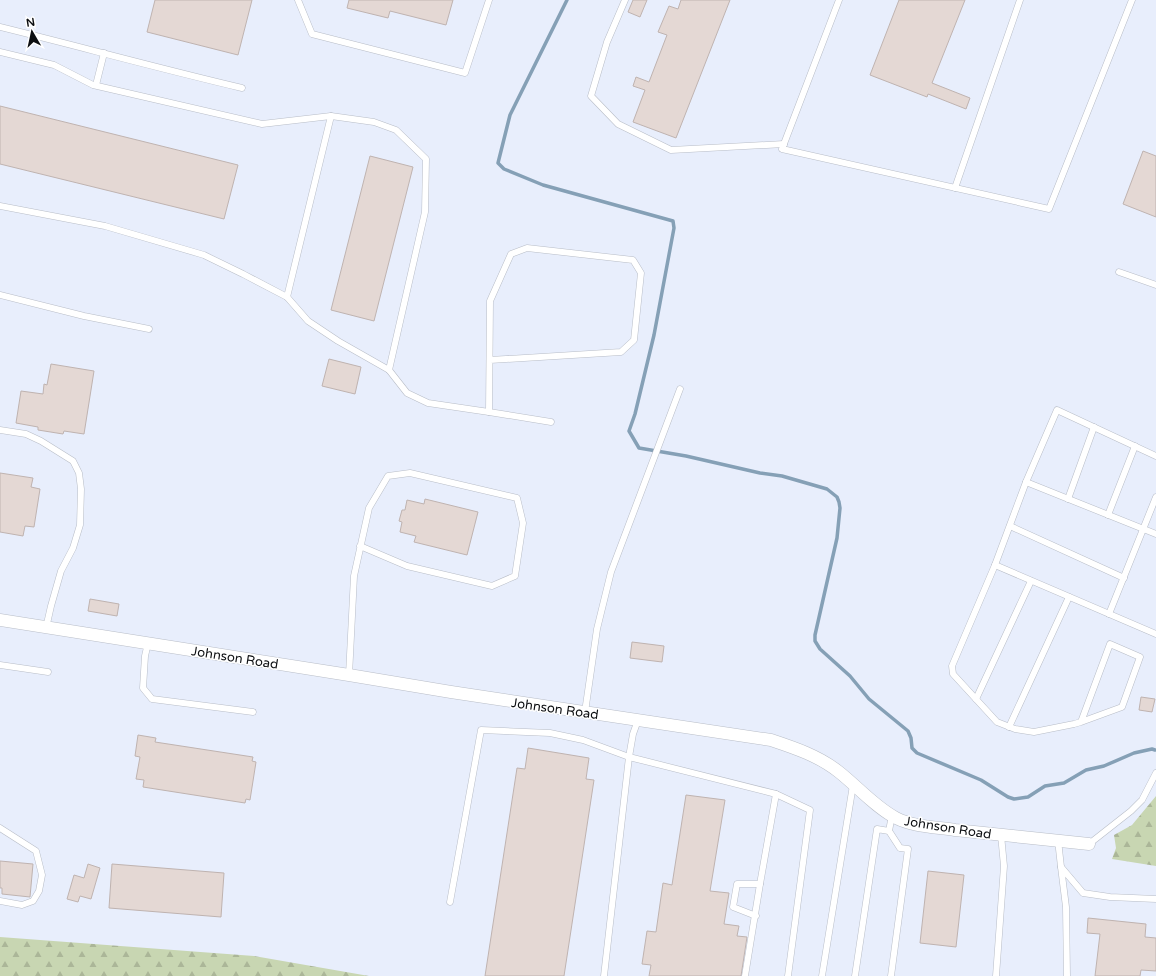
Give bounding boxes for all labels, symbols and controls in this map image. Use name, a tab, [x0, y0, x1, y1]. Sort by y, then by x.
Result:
north arrow	[12, 12, 52, 52]
text: N	[25, 16, 36, 30]
street label: Johnson Road	[190, 643, 280, 673]
street label: Johnson Road	[510, 695, 599, 723]
street label: Johnson Road	[903, 813, 993, 843]

